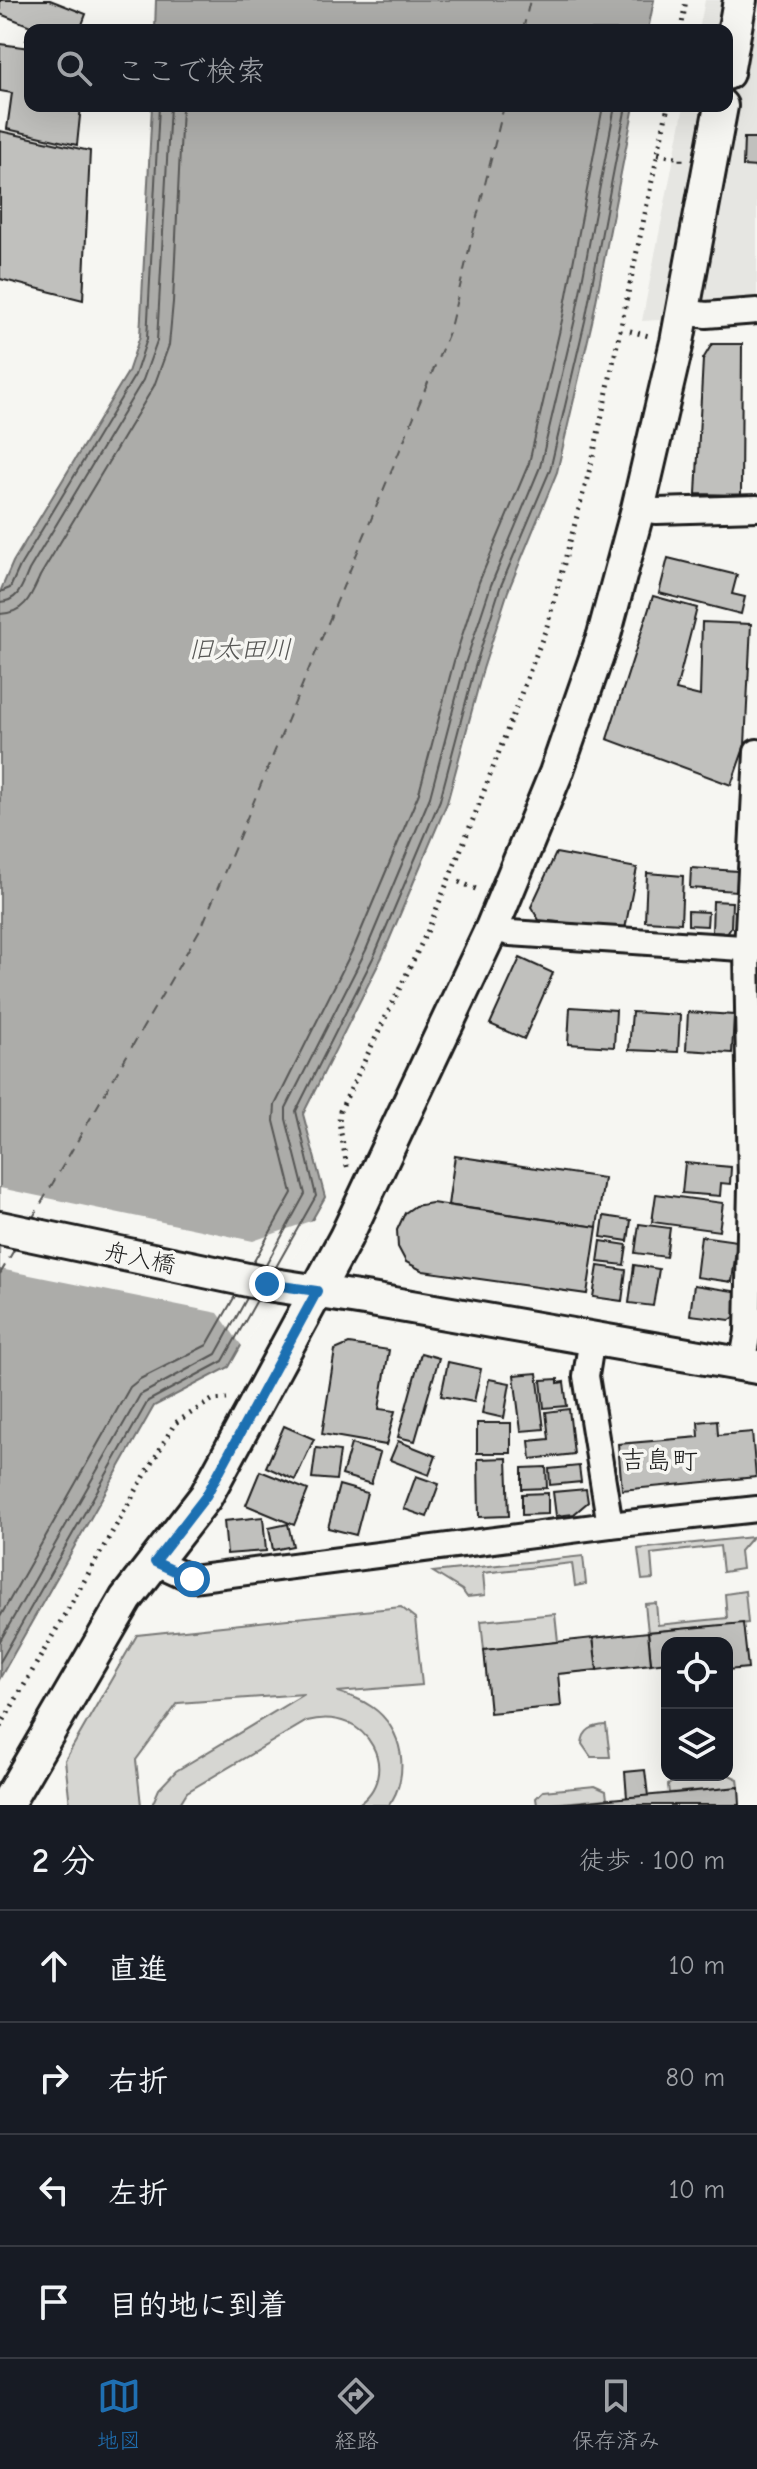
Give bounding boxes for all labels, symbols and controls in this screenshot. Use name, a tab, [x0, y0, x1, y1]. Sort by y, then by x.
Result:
search box	[24, 24, 733, 112]
icon: search	[52, 46, 96, 90]
text: ここで検索	[116, 54, 266, 89]
water label: 旧太田川	[188, 635, 292, 665]
street label: 舟入橋	[102, 1237, 178, 1279]
route end	[249, 1266, 285, 1302]
district label: 吉島町	[620, 1446, 698, 1476]
route start	[174, 1561, 210, 1597]
map controls	[661, 1637, 733, 1781]
button: locate	[661, 1637, 733, 1709]
button: layers	[661, 1709, 733, 1781]
text: 2 分	[32, 1841, 95, 1881]
text: 徒歩 · 100 m	[579, 1846, 725, 1876]
icon: ahead	[32, 1944, 76, 1988]
text: 10 m	[669, 1951, 725, 1981]
text: 直進	[108, 1952, 168, 1987]
icon: right	[32, 2056, 76, 2100]
text: 80 m	[666, 2063, 725, 2093]
text: 右折	[108, 2064, 168, 2099]
icon: left	[32, 2168, 76, 2212]
text: 10 m	[669, 2175, 725, 2205]
text: 左折	[108, 2176, 168, 2211]
icon: arrive	[32, 2280, 76, 2324]
text: 目的地に到着	[108, 2288, 288, 2323]
tab: 地図	[97, 2374, 141, 2454]
tab: 経路	[334, 2374, 378, 2454]
tab: 保存済み	[572, 2374, 660, 2454]

